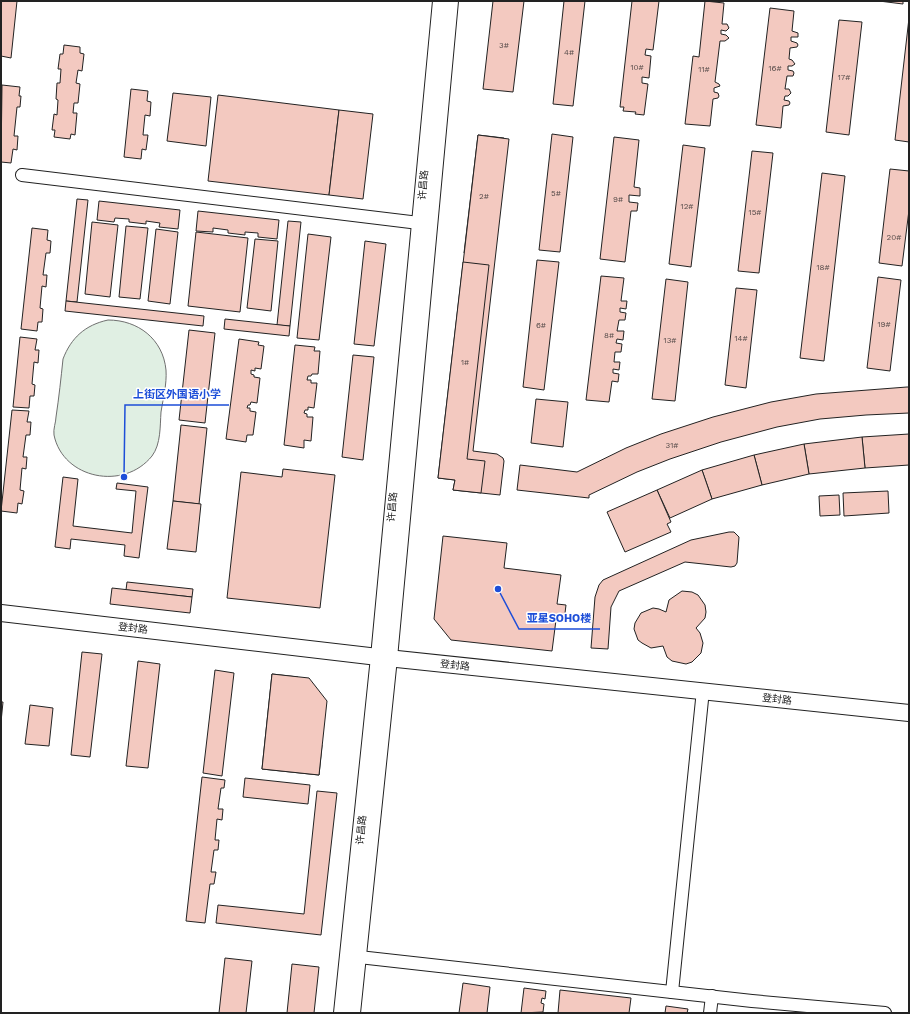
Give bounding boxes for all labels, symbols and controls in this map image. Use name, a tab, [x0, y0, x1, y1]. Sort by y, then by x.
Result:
house number: 3#	[499, 41, 509, 50]
house number: 4#	[564, 48, 574, 57]
house number: 10#	[630, 63, 644, 72]
house number: 16#	[768, 64, 782, 73]
house number: 11#	[698, 65, 710, 74]
house number: 17#	[838, 73, 850, 82]
street label: 许昌路	[416, 170, 430, 200]
house number: 5#	[551, 189, 561, 198]
house number: 2#	[479, 192, 489, 201]
house number: 9#	[613, 195, 623, 204]
house number: 12#	[681, 202, 693, 211]
house number: 15#	[749, 208, 761, 217]
house number: 20#	[887, 233, 901, 242]
house number: 18#	[816, 263, 830, 272]
house number: 19#	[877, 320, 891, 329]
house number: 6#	[536, 321, 546, 330]
house number: 8#	[604, 331, 614, 340]
house number: 14#	[734, 334, 748, 343]
house number: 13#	[664, 336, 676, 345]
house number: 1#	[461, 358, 469, 367]
callout: 上街区外国语小学	[125, 382, 229, 405]
text: 上街区外国语小学	[133, 388, 221, 401]
house number: 31#	[666, 441, 678, 450]
street label: 许昌路	[385, 492, 399, 522]
callout: 亚星SOHO楼	[519, 606, 600, 629]
text: 亚星SOHO楼	[527, 612, 591, 625]
street label: 登封路	[117, 621, 149, 635]
street label: 登封路	[440, 658, 470, 672]
street label: 登封路	[761, 692, 793, 706]
street label: 许昌路	[354, 815, 368, 845]

